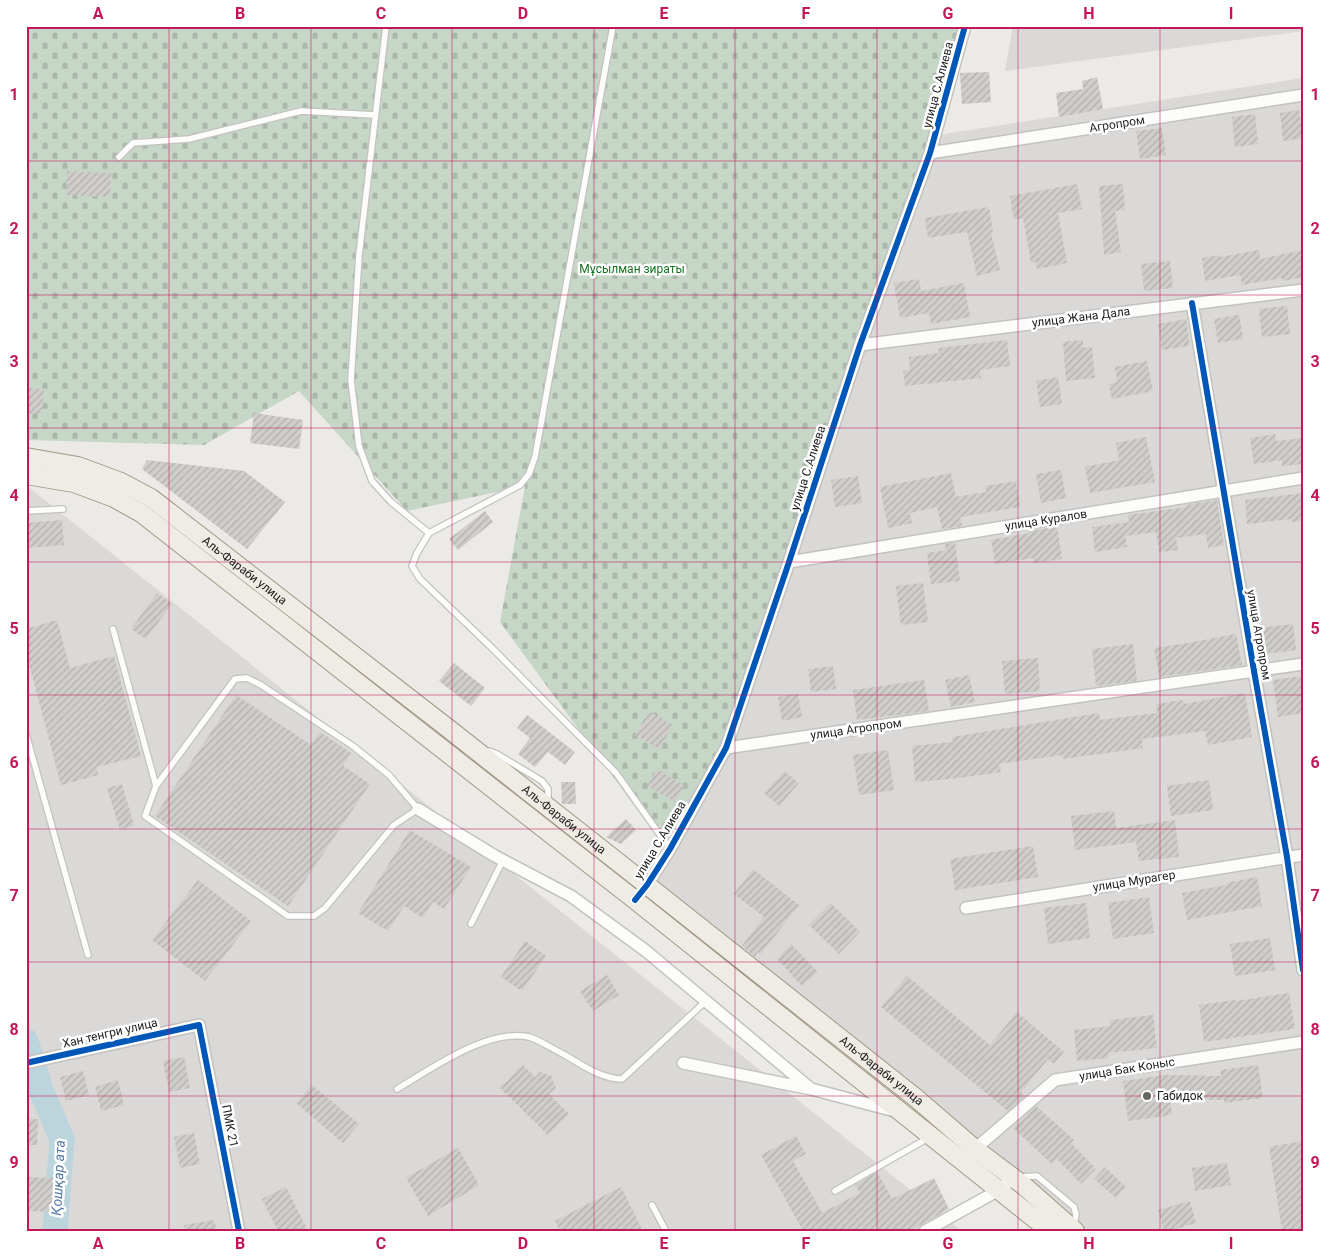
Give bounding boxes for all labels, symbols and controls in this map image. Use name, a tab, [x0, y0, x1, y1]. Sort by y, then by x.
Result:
text: A	[93, 4, 104, 23]
text: B	[235, 4, 245, 23]
text: C	[376, 4, 386, 23]
text: D	[518, 4, 528, 23]
text: E	[660, 4, 669, 23]
text: F	[802, 4, 811, 23]
text: G	[943, 4, 954, 23]
text: H	[1083, 4, 1095, 23]
text: I	[1229, 4, 1233, 23]
street label: улица С.Алиева	[920, 40, 956, 130]
text: 1	[9, 85, 19, 104]
text: 1	[1310, 85, 1320, 104]
street label: Агропром	[1088, 113, 1146, 135]
text: 2	[9, 219, 19, 238]
text: 2	[1310, 219, 1320, 238]
park label: Мұсылман зираты	[579, 262, 685, 276]
street label: улица Жана Дала	[1031, 304, 1131, 330]
text: 3	[9, 352, 19, 371]
text: 3	[1310, 352, 1320, 371]
street label: улица С.Алиева	[788, 424, 828, 512]
text: 4	[9, 486, 19, 505]
text: 4	[1310, 486, 1320, 505]
street label: улица Куралов	[1004, 507, 1088, 533]
street label: Аль-Фараби улица	[199, 533, 290, 608]
street label: улица Агропром	[1244, 589, 1274, 681]
text: 5	[9, 619, 19, 638]
text: 5	[1310, 619, 1320, 638]
street label: улица Агропром	[810, 716, 902, 742]
text: 6	[9, 753, 19, 772]
text: 6	[1310, 753, 1320, 772]
street label: Аль-Фараби улица	[519, 782, 609, 857]
street label: улица С.Алиева	[631, 798, 689, 882]
street label: улица Мурагер	[1092, 868, 1177, 894]
text: 7	[9, 886, 19, 905]
text: 7	[1310, 886, 1320, 905]
street label: Хан тенгри улица	[61, 1015, 159, 1051]
text: 8	[9, 1020, 19, 1039]
text: 8	[1310, 1020, 1320, 1039]
street label: Аль-Фараби улица	[837, 1033, 926, 1108]
street label: улица Бак Коныс	[1078, 1055, 1176, 1083]
place label: Габидок	[1157, 1089, 1204, 1103]
marker: Габидок	[1141, 1090, 1153, 1102]
street label: ПМК 21	[219, 1103, 241, 1149]
water label: Қошқар ата	[48, 1140, 68, 1216]
text: 9	[9, 1153, 19, 1172]
text: 9	[1310, 1153, 1320, 1172]
text: A	[93, 1234, 104, 1253]
text: B	[235, 1234, 245, 1253]
text: C	[376, 1234, 386, 1253]
text: D	[518, 1234, 528, 1253]
text: E	[660, 1234, 669, 1253]
text: F	[802, 1234, 811, 1253]
text: G	[943, 1234, 954, 1253]
text: H	[1083, 1234, 1095, 1253]
text: I	[1229, 1234, 1233, 1253]

